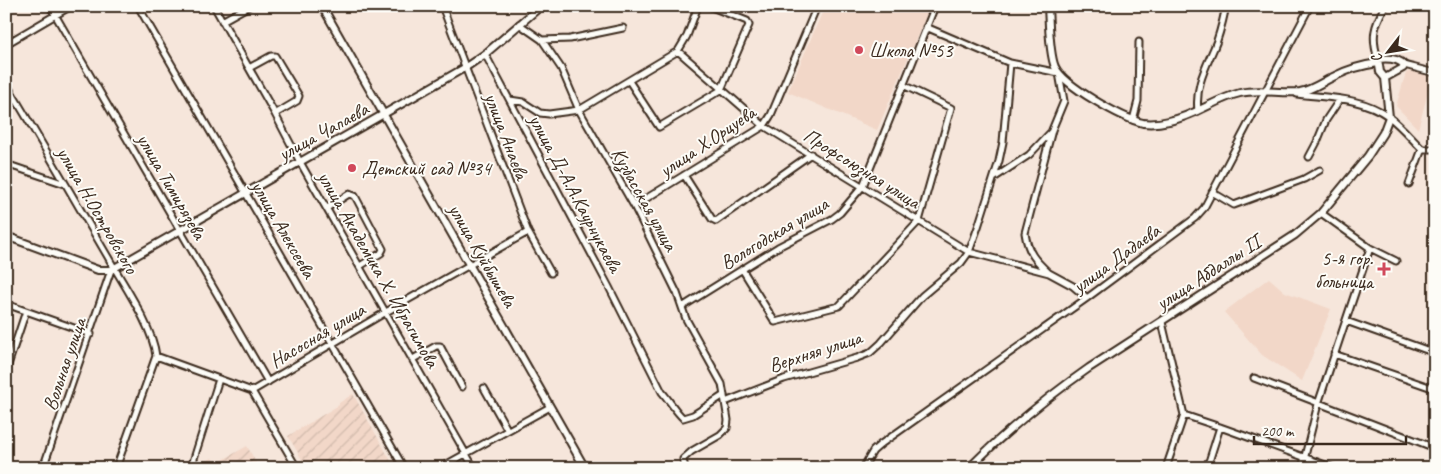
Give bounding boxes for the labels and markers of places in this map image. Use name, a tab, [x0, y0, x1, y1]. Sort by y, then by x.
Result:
place label: Школа №53	[869, 38, 954, 63]
marker: Школа №53	[853, 44, 865, 56]
place label: Детский сад №34	[362, 156, 493, 181]
marker: Детский сад №34	[346, 162, 358, 174]
place label: 5-я гор. больница	[1315, 246, 1375, 294]
marker: 5-я гор. больница	[1377, 262, 1391, 276]

